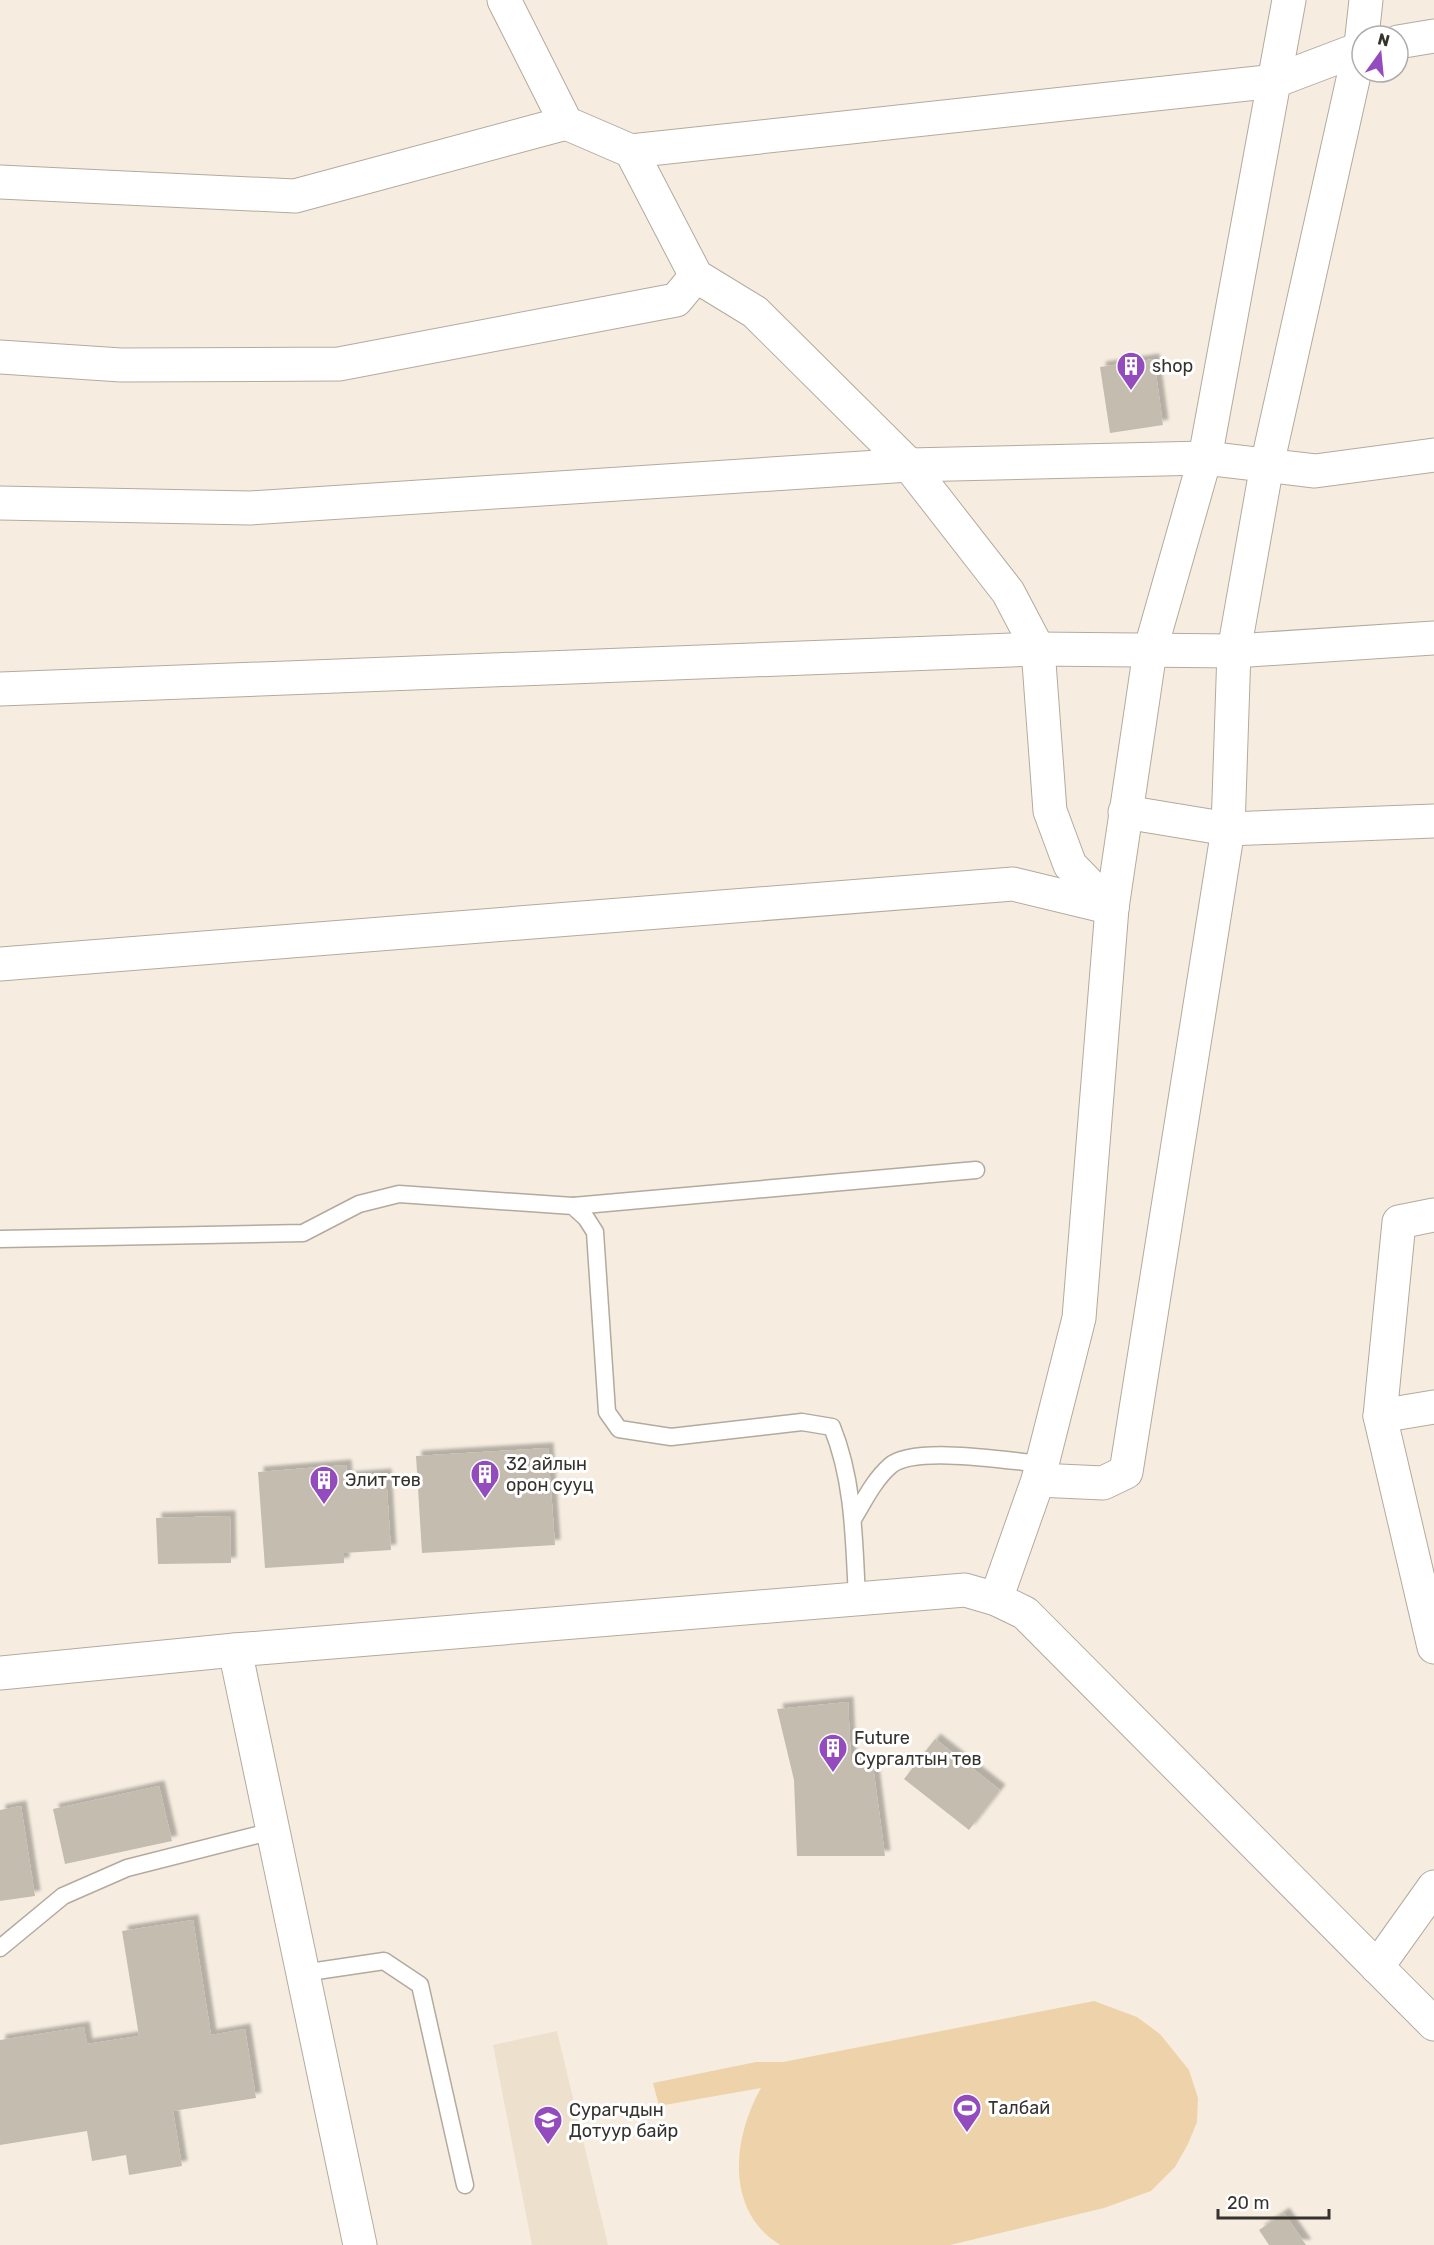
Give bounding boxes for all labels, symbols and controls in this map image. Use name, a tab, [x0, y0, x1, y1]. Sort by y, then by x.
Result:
north arrow	[1350, 24, 1410, 84]
text: N	[1376, 29, 1392, 51]
building icon: shop	[1115, 350, 1147, 392]
place label: shop	[1152, 355, 1193, 377]
place label: 32 айлын орон сууц	[506, 1453, 594, 1496]
building icon: 32 айлын орон сууц	[469, 1458, 501, 1500]
building icon: Элит төв	[308, 1464, 340, 1506]
place label: Элит төв	[345, 1469, 421, 1491]
place label: Future Сургалтын төв	[854, 1727, 982, 1770]
building icon: Future Сургалтын төв	[817, 1732, 849, 1774]
sports icon: Талбай	[951, 2092, 983, 2134]
place label: Талбай	[988, 2097, 1050, 2119]
place label: Сурагчдын Дотуур байр	[569, 2099, 678, 2142]
school or university icon: Сурагчдын Дотуур байр	[532, 2104, 564, 2146]
scale bar	[1218, 2182, 1329, 2220]
text: 20 m	[1227, 2192, 1269, 2214]

